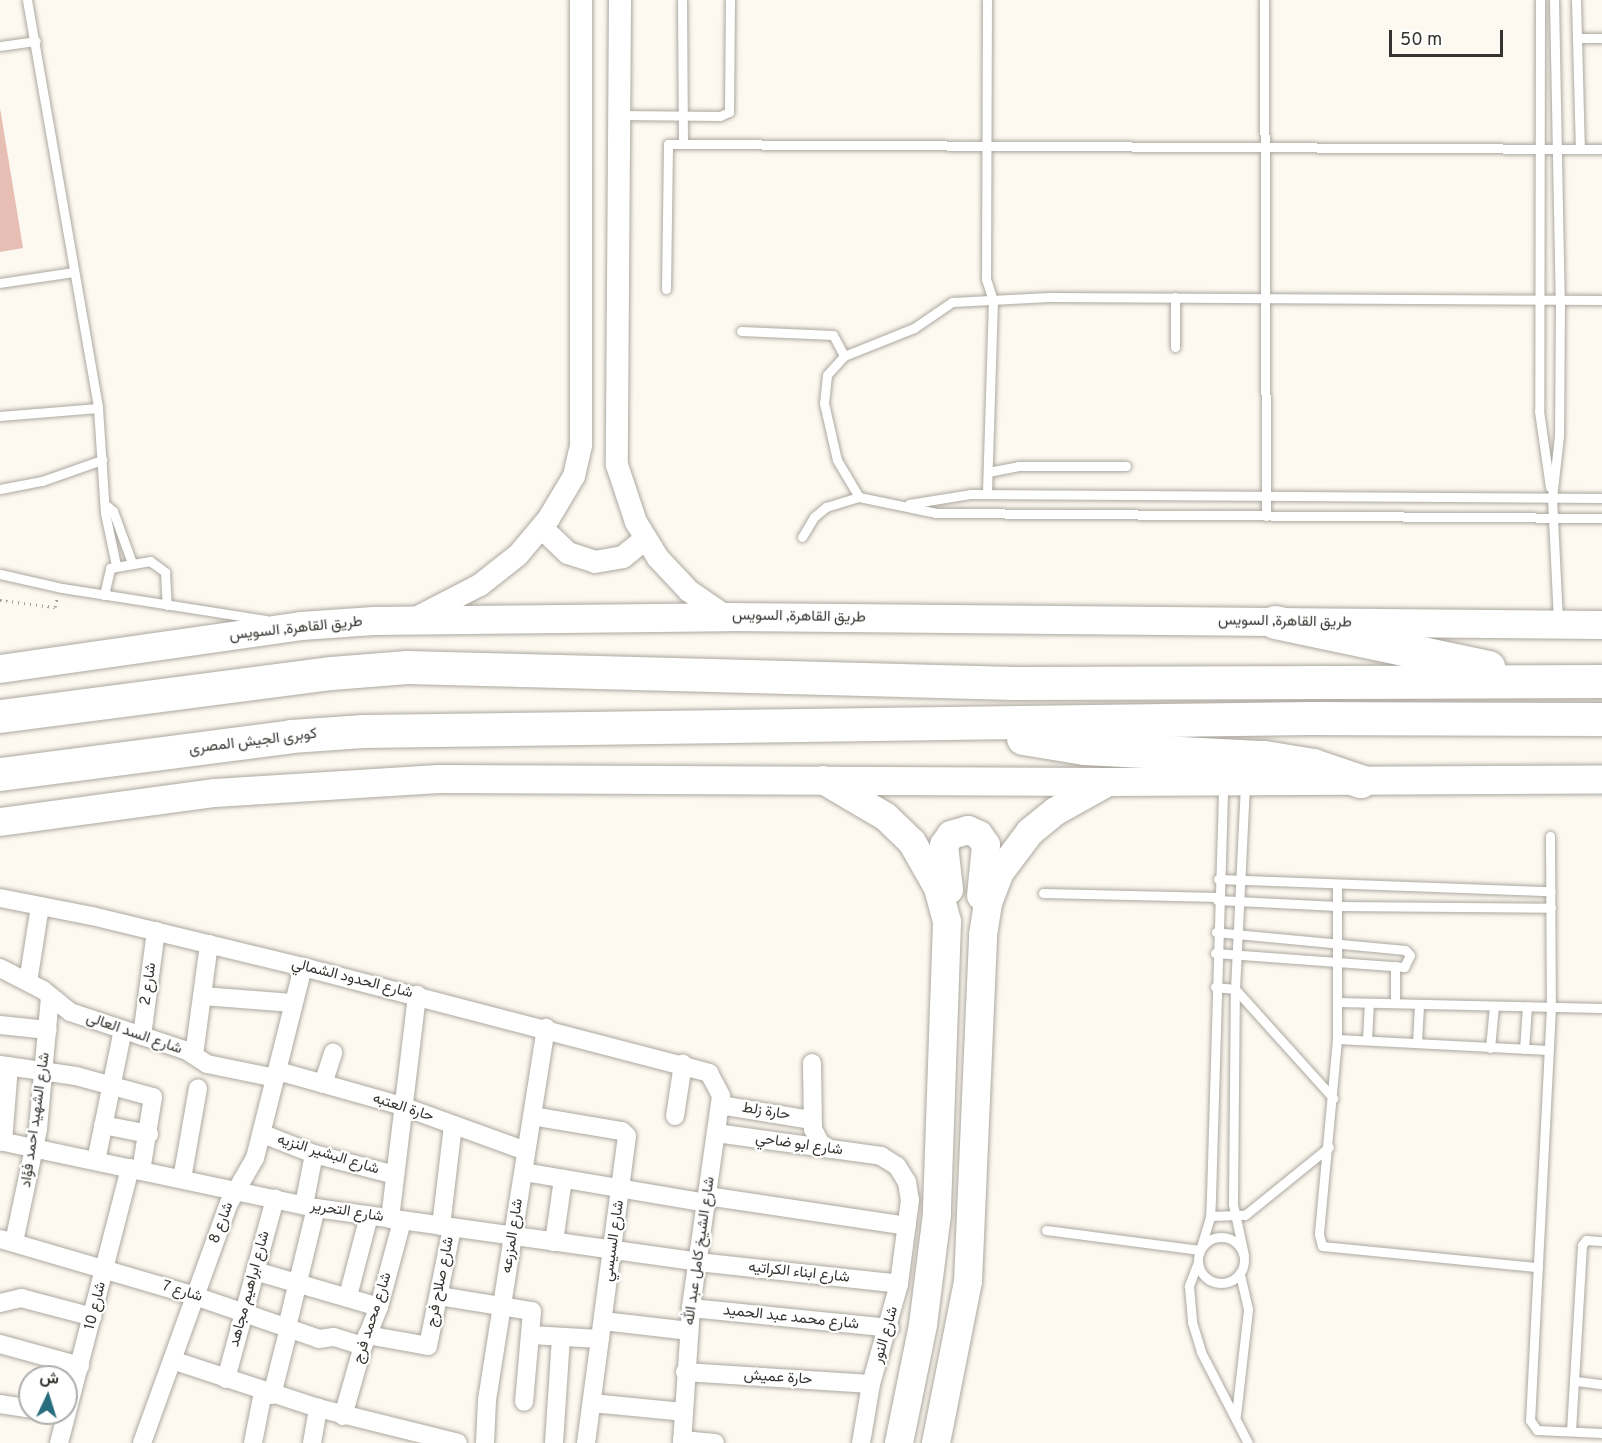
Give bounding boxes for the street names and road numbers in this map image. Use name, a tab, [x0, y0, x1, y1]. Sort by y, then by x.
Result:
street label: طريق القاهرة, السويس	[732, 607, 866, 627]
street label: طريق القاهرة, السويس	[1218, 612, 1352, 632]
street label: طريق القاهرة, السويس	[229, 613, 363, 645]
street label: كوبرى الجيش المصرى	[188, 725, 318, 759]
street label: شارع الحدود الشمالي	[290, 955, 414, 1003]
street label: شارع 2	[137, 962, 161, 1006]
street label: شارع السد العالى	[84, 1009, 184, 1059]
street label: شارع الشهيد احمد فؤاد	[18, 1051, 54, 1189]
street label: حارة العتبه	[370, 1090, 436, 1126]
street label: حارة زلط	[741, 1099, 791, 1125]
street label: شارع ابو ضاحي	[754, 1130, 844, 1160]
street label: شارع البشير النزيه	[275, 1131, 381, 1179]
street label: شارع الشيخ كامل عبد الله	[681, 1176, 719, 1326]
street label: شارع التحرير	[309, 1197, 385, 1227]
street label: شارع المزرعه	[498, 1197, 528, 1275]
street label: شارع السيسي	[599, 1199, 629, 1283]
street label: شارع 8	[206, 1200, 238, 1246]
street label: شارع ابراهيم مجاهد	[226, 1229, 274, 1349]
street label: شارع صلاح فرج	[423, 1235, 459, 1329]
street label: شارع ابناء الكراتيه	[747, 1259, 851, 1287]
street label: شارع محمد فرج	[350, 1270, 396, 1366]
street label: شارع 7	[160, 1277, 204, 1307]
street label: شارع 10	[81, 1280, 111, 1332]
street label: شارع محمد عبد الحميد	[722, 1302, 860, 1334]
street label: شارع النور	[869, 1304, 903, 1366]
street label: حارة عميش	[743, 1367, 813, 1389]

